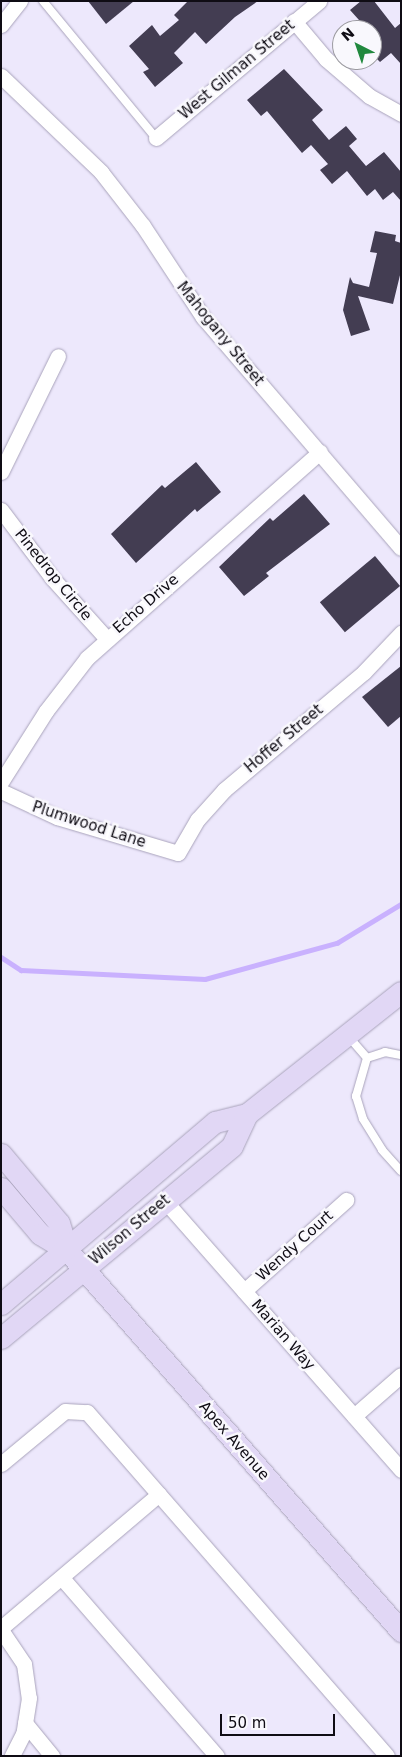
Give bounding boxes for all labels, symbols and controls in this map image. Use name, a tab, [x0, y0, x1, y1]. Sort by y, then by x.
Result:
street label: West Gilman Street	[176, 16, 298, 124]
north arrow	[332, 20, 382, 70]
text: N	[338, 25, 357, 44]
street label: Mahogany Street	[173, 278, 267, 390]
street label: Pinedrop Circle	[11, 526, 95, 624]
street label: Echo Drive	[109, 571, 183, 637]
street label: Hoffer Street	[241, 701, 327, 777]
street label: Plumwood Lane	[30, 798, 148, 852]
street label: Wilson Street	[86, 1191, 174, 1269]
street label: Wendy Court	[253, 1207, 337, 1285]
street label: Marian Way	[247, 1296, 319, 1374]
street label: Apex Avenue	[195, 1398, 273, 1484]
scale bar	[222, 1704, 337, 1736]
text: 50 m	[228, 1714, 266, 1732]

